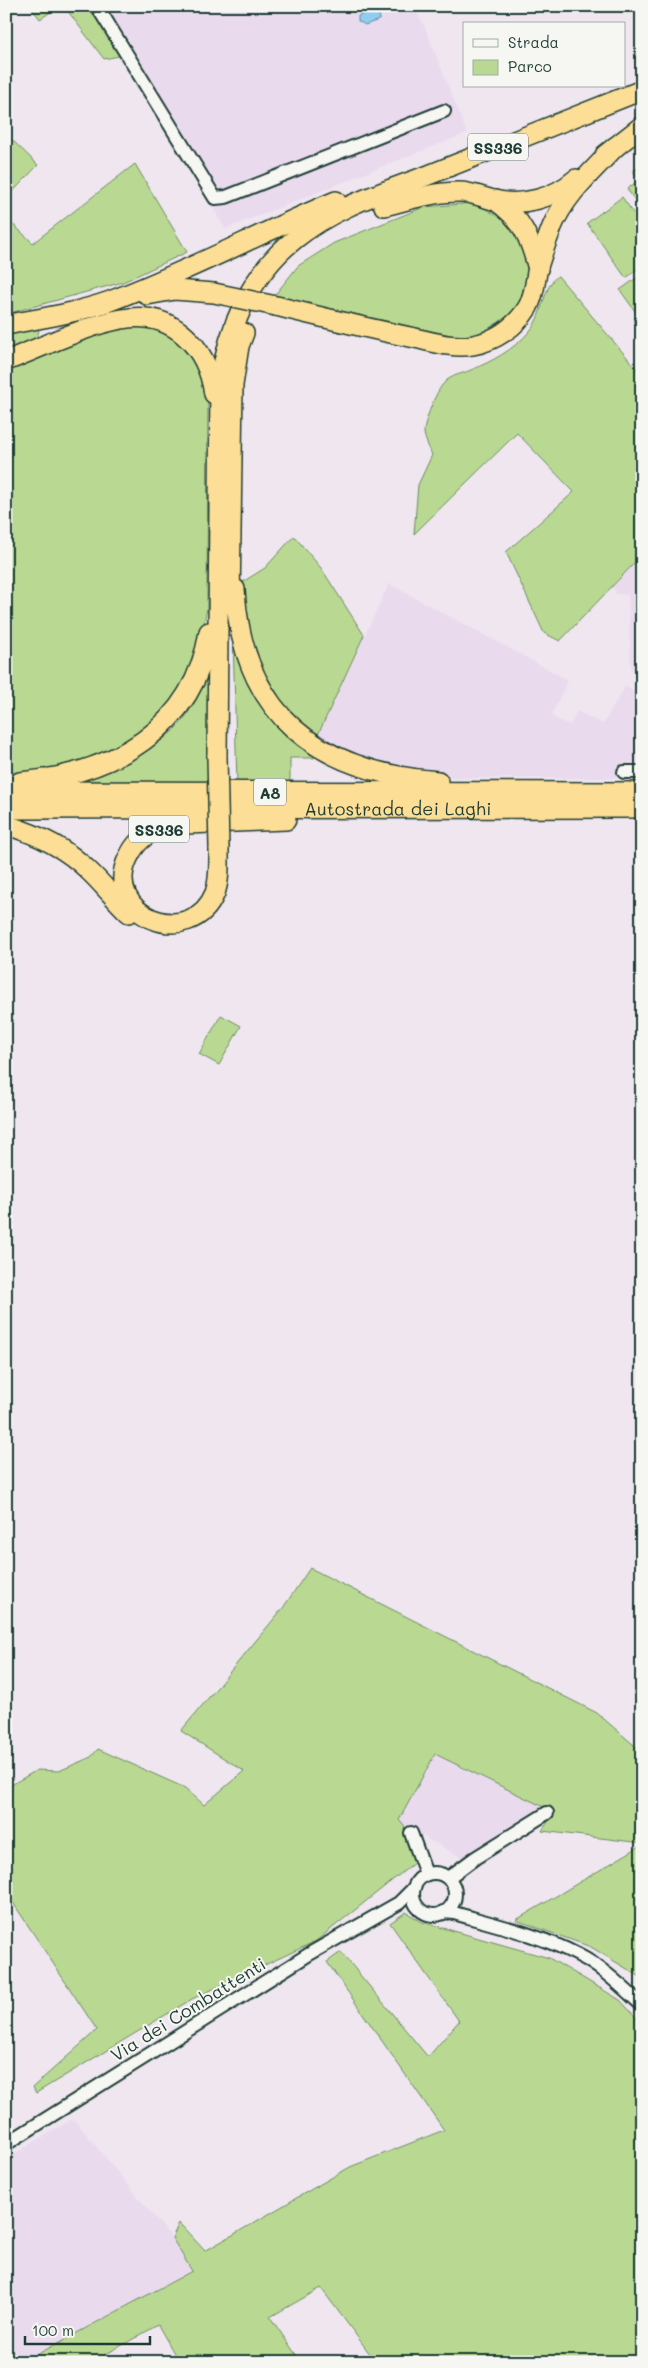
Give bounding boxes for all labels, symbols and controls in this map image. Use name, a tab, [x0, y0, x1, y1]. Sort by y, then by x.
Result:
legend	[463, 22, 626, 88]
text: Strada	[508, 32, 559, 52]
text: Parco	[508, 56, 552, 76]
road number: SS336	[468, 134, 528, 160]
road number: A8	[254, 779, 286, 806]
street label: Autostrada dei Laghi	[305, 796, 491, 821]
road number: SS336	[129, 816, 189, 842]
street label: Via dei Combattenti	[106, 1951, 270, 2067]
scale bar	[25, 2313, 150, 2345]
text: 100 m	[32, 2320, 74, 2340]

